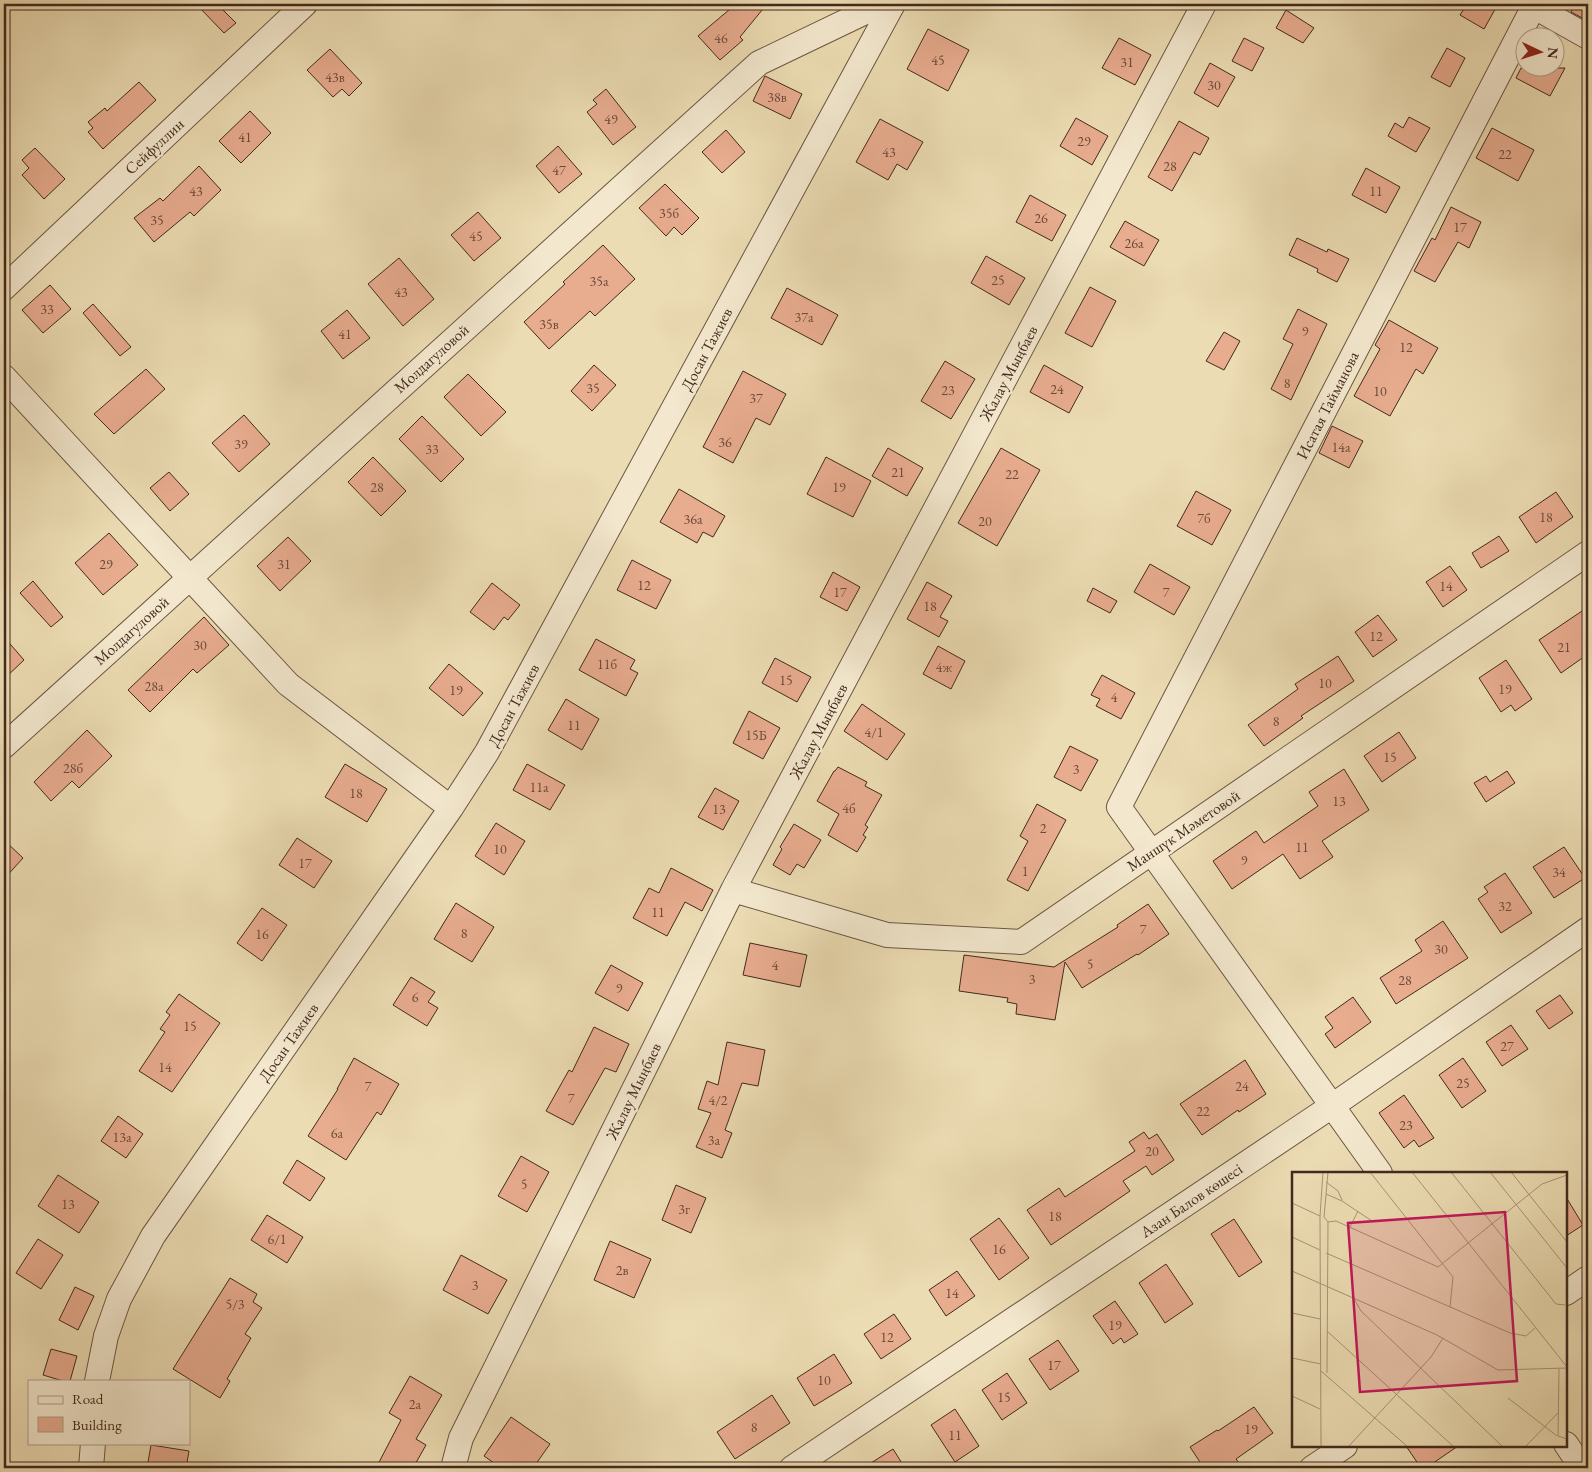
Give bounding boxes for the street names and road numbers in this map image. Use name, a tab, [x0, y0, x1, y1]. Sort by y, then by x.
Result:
street label: Сейфуллин	[120, 114, 188, 179]
street label: Досан Тажиев	[676, 304, 737, 394]
street label: Молдагуловой	[389, 319, 474, 398]
street label: Жалау Мыңбаев	[974, 322, 1043, 426]
street label: Исатая Тайманова	[1291, 347, 1364, 463]
street label: Молдагуловой	[89, 591, 174, 670]
street label: Досан Тажиев	[483, 660, 544, 750]
street label: Жалау Мыңбаев	[784, 680, 853, 784]
street label: Маншүк Мәметовой	[1123, 784, 1244, 876]
street label: Досан Тажиев	[254, 999, 323, 1086]
street label: Жалау Мыңбаев	[600, 1039, 666, 1144]
street label: Азан Балов көшесі	[1135, 1158, 1247, 1243]

